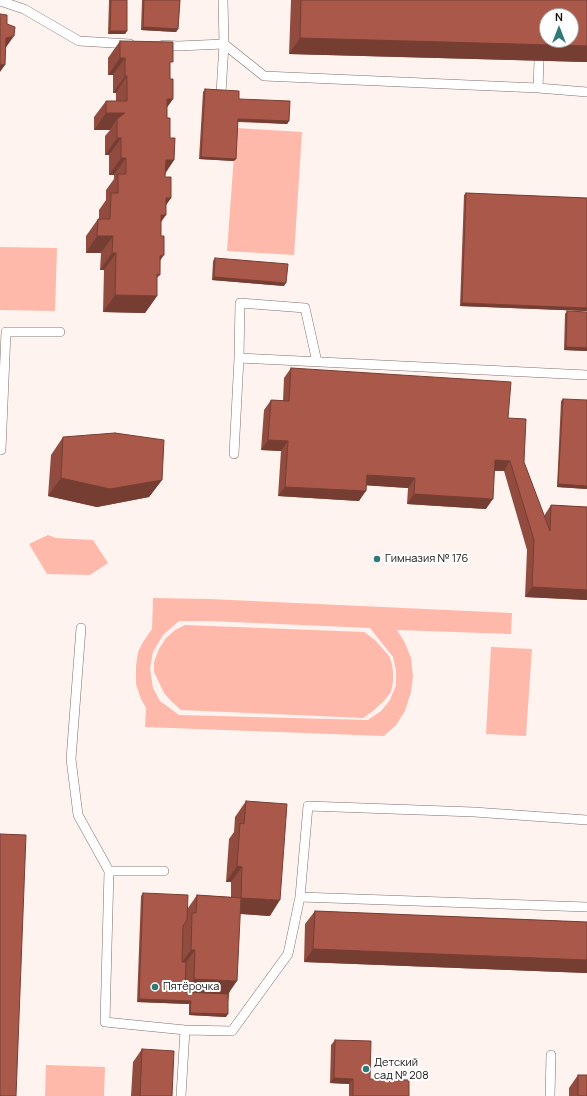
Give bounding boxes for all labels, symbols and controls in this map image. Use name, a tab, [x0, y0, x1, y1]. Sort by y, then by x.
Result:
north arrow	[539, 8, 579, 48]
text: N	[555, 9, 563, 24]
place label: Гимназия № 176	[385, 552, 468, 566]
marker: Гимназия № 176	[372, 554, 382, 564]
place label: Пятёрочка	[163, 980, 219, 994]
marker: Пятёрочка	[150, 982, 160, 992]
place label: Детский сад № 208	[374, 1056, 429, 1082]
marker: Детский сад № 208	[361, 1064, 371, 1074]

